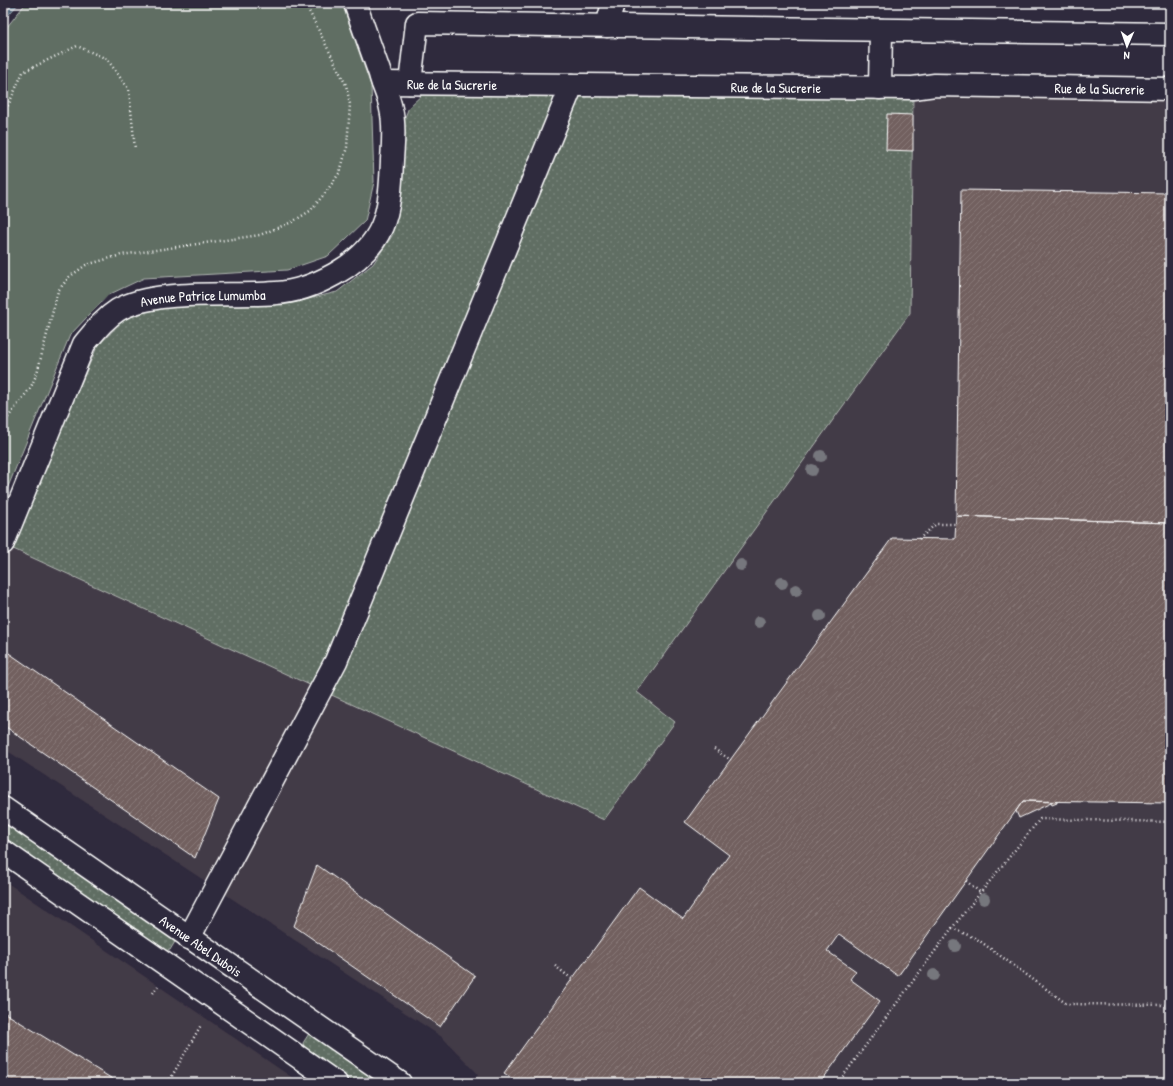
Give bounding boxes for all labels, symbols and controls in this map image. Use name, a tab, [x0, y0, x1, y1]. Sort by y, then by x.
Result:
north arrow	[1107, 26, 1147, 66]
text: N	[1123, 49, 1130, 63]
street label: Rue de la Sucrerie	[407, 74, 498, 94]
street label: Rue de la Sucrerie	[731, 77, 822, 97]
street label: Rue de la Sucrerie	[1055, 78, 1145, 98]
street label: Avenue Patrice Lumumba	[138, 284, 266, 310]
street label: Avenue Abel Dubois	[156, 910, 246, 980]

